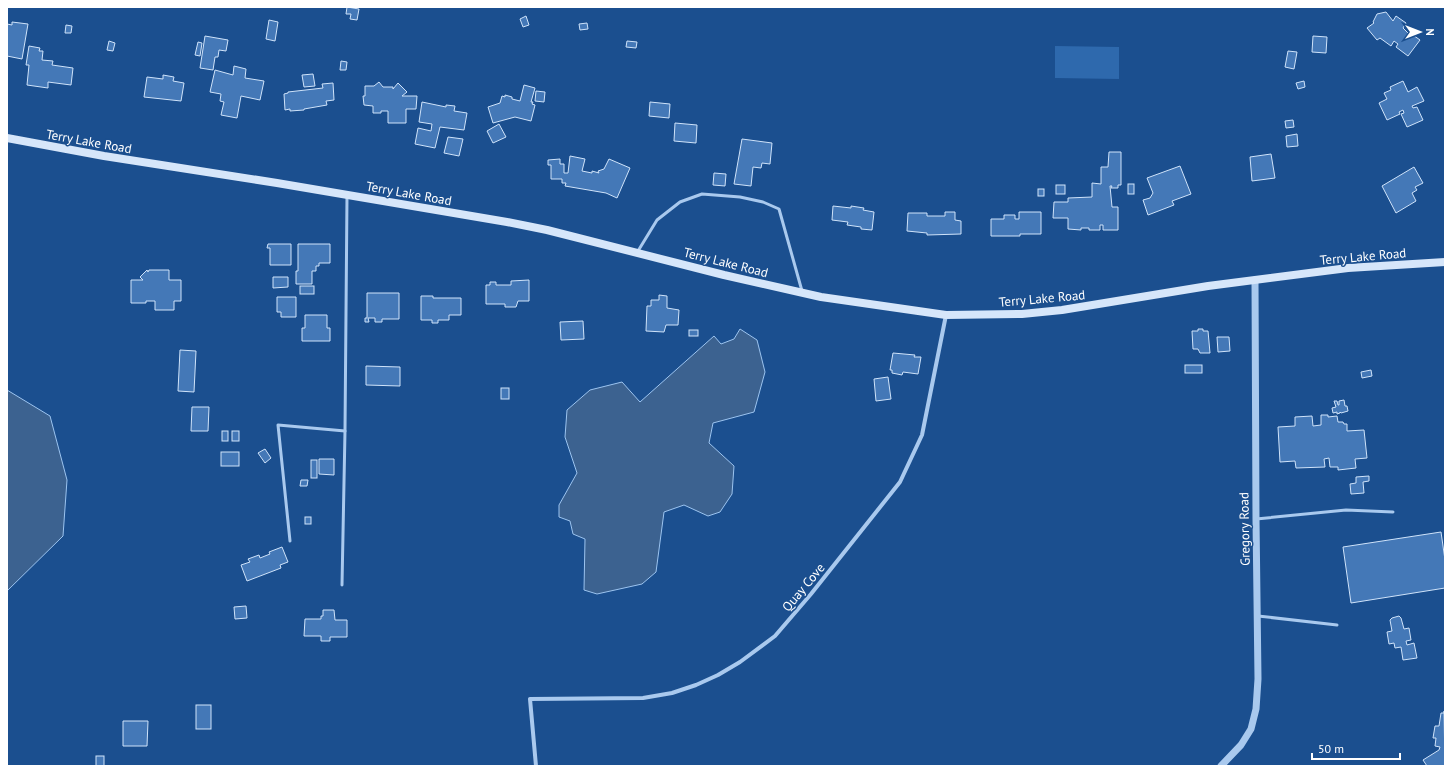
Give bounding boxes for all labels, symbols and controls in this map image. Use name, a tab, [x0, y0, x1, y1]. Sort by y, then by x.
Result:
north arrow	[1400, 12, 1440, 52]
text: N	[1423, 28, 1437, 36]
street label: Terry Lake Road	[45, 126, 133, 157]
street label: Terry Lake Road	[365, 178, 453, 209]
street label: Terry Lake Road	[682, 244, 770, 281]
street label: Terry Lake Road	[1319, 244, 1407, 269]
street label: Terry Lake Road	[998, 286, 1086, 311]
street label: Gregory Road	[1235, 492, 1254, 566]
street label: Quay Cove	[778, 560, 829, 615]
scale bar	[1312, 735, 1400, 761]
text: 50 m	[1318, 741, 1344, 756]

